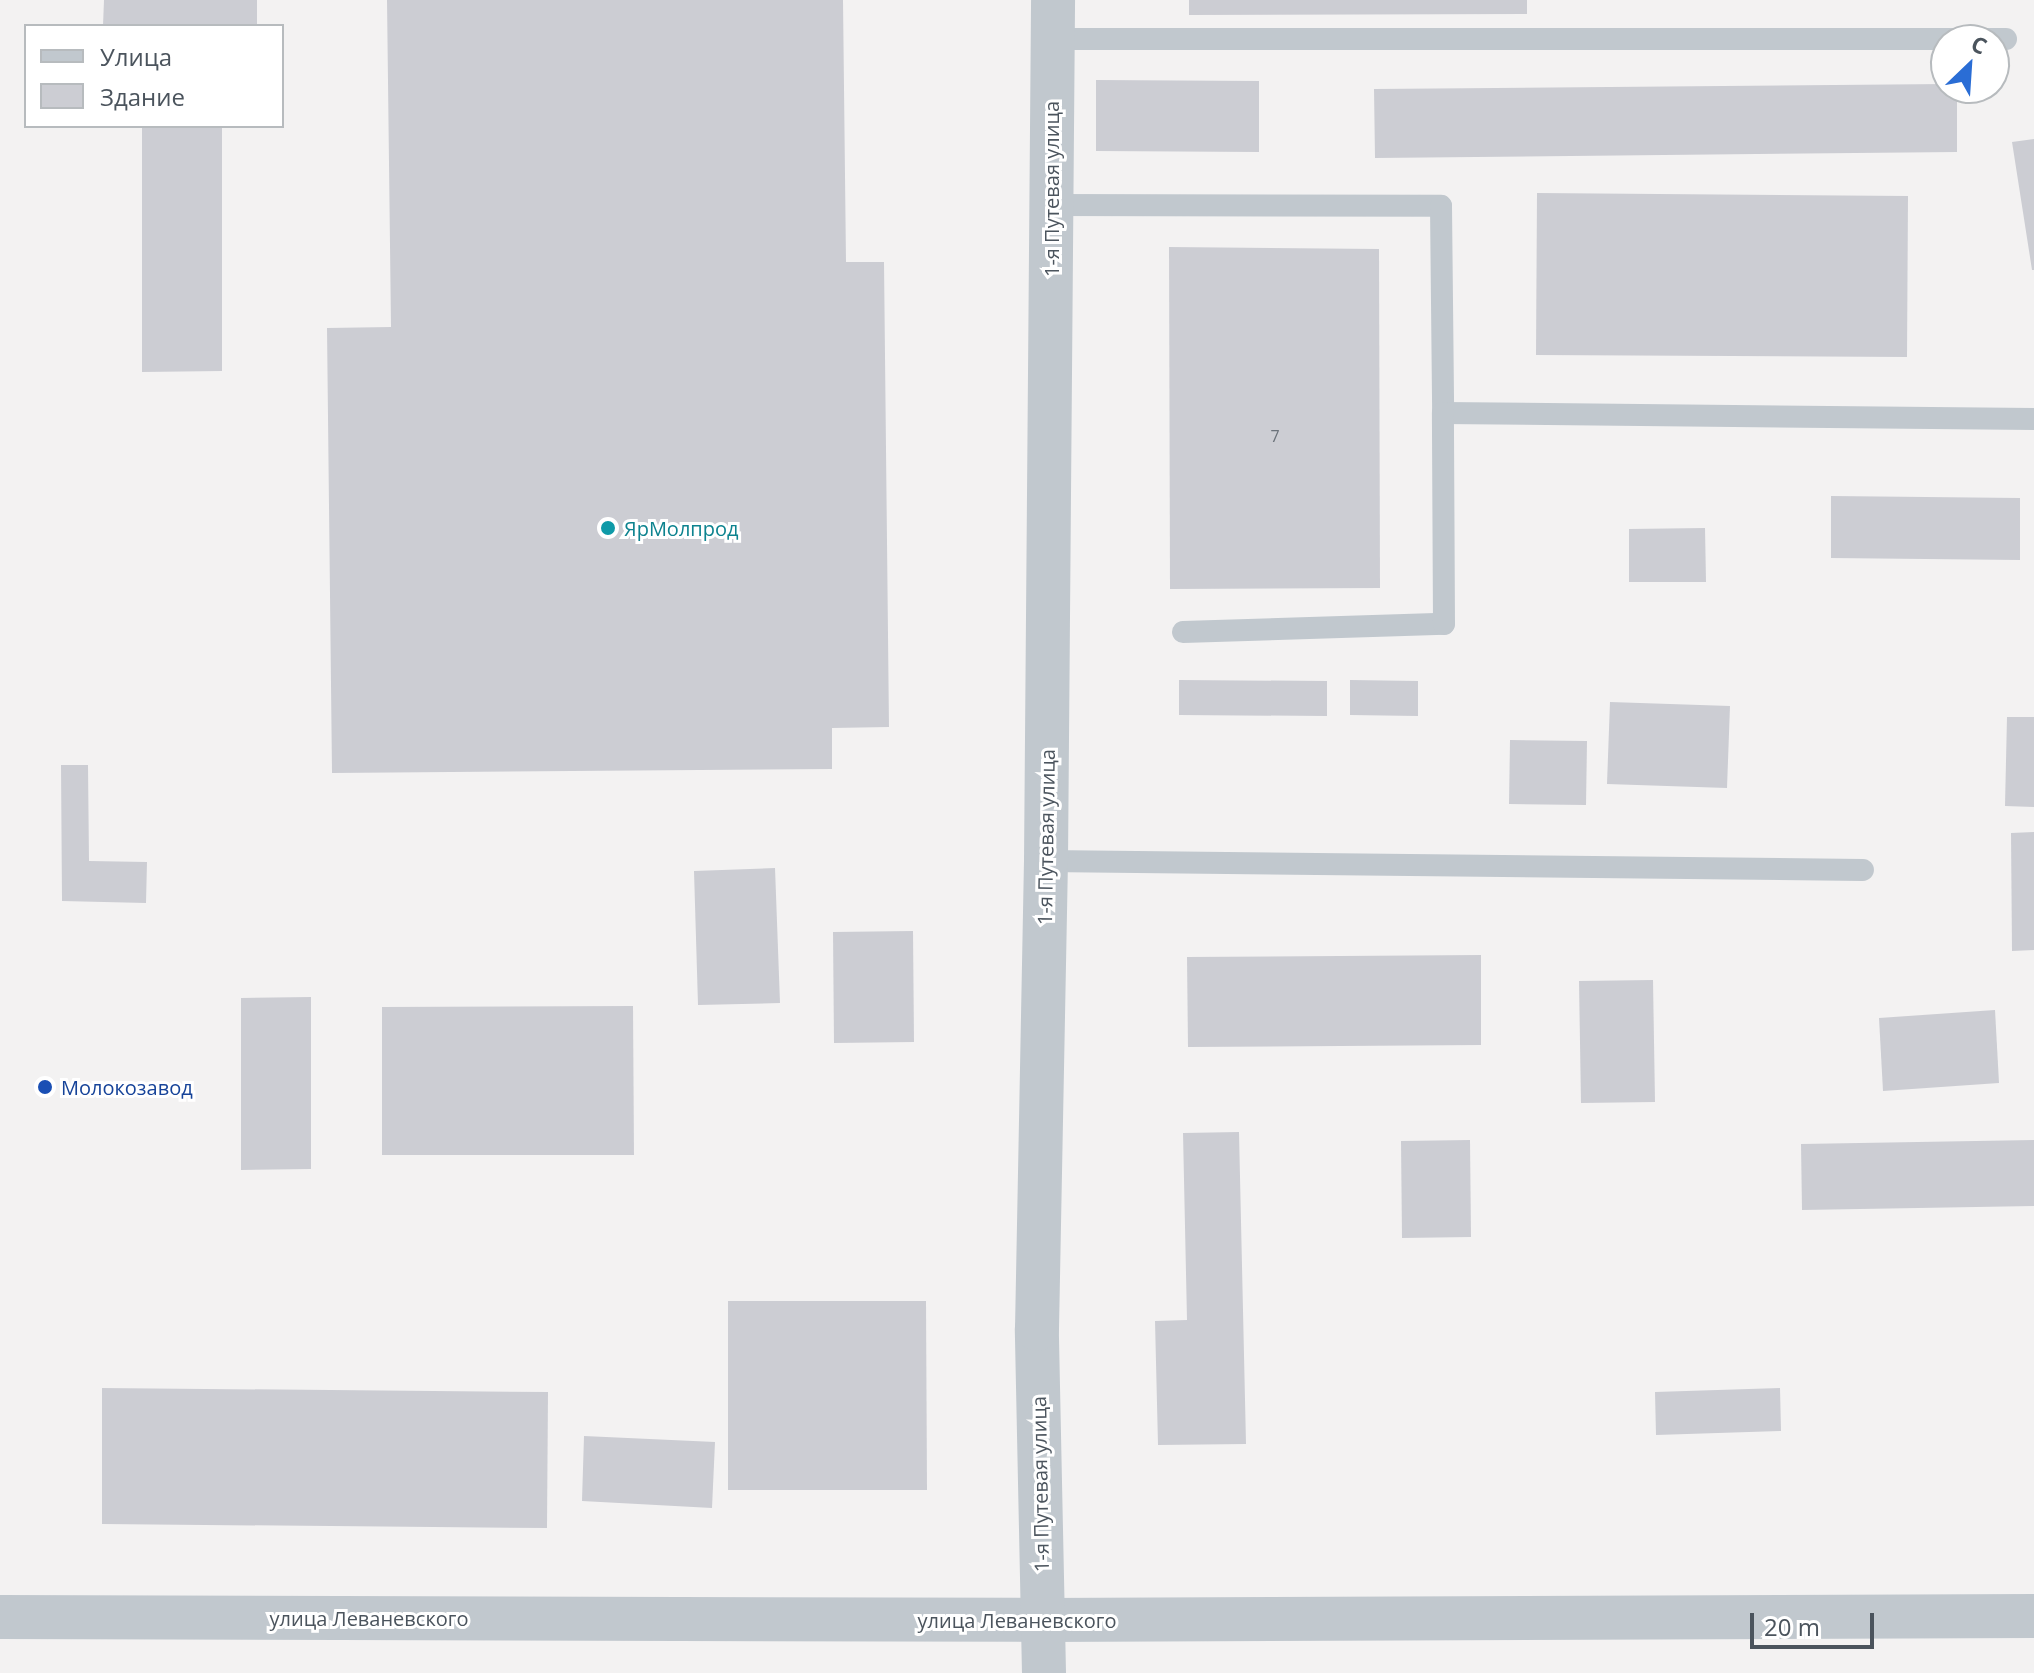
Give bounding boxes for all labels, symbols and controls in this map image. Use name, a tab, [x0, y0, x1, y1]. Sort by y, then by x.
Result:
legend	[24, 24, 284, 128]
north arrow	[1930, 24, 2010, 104]
text: С	[1967, 28, 1992, 61]
text: Улица	[100, 40, 172, 73]
text: Здание	[100, 80, 185, 113]
street label: 1-я Путевая улица	[1039, 101, 1063, 277]
house number: 7	[1270, 426, 1280, 446]
place label: ЯрМолпрод	[624, 516, 739, 540]
marker: ЯрМолпрод	[599, 519, 617, 537]
street label: 1-я Путевая улица	[1032, 749, 1060, 925]
place label: Молокозавод	[61, 1075, 193, 1099]
marker: Молокозавод	[36, 1078, 54, 1096]
street label: 1-я Путевая улица	[1026, 1396, 1054, 1572]
scale bar	[1754, 1597, 1878, 1647]
street label: улица Леваневского	[270, 1606, 468, 1630]
street label: улица Леваневского	[918, 1608, 1116, 1632]
text: 20 m	[1764, 1610, 1820, 1643]

